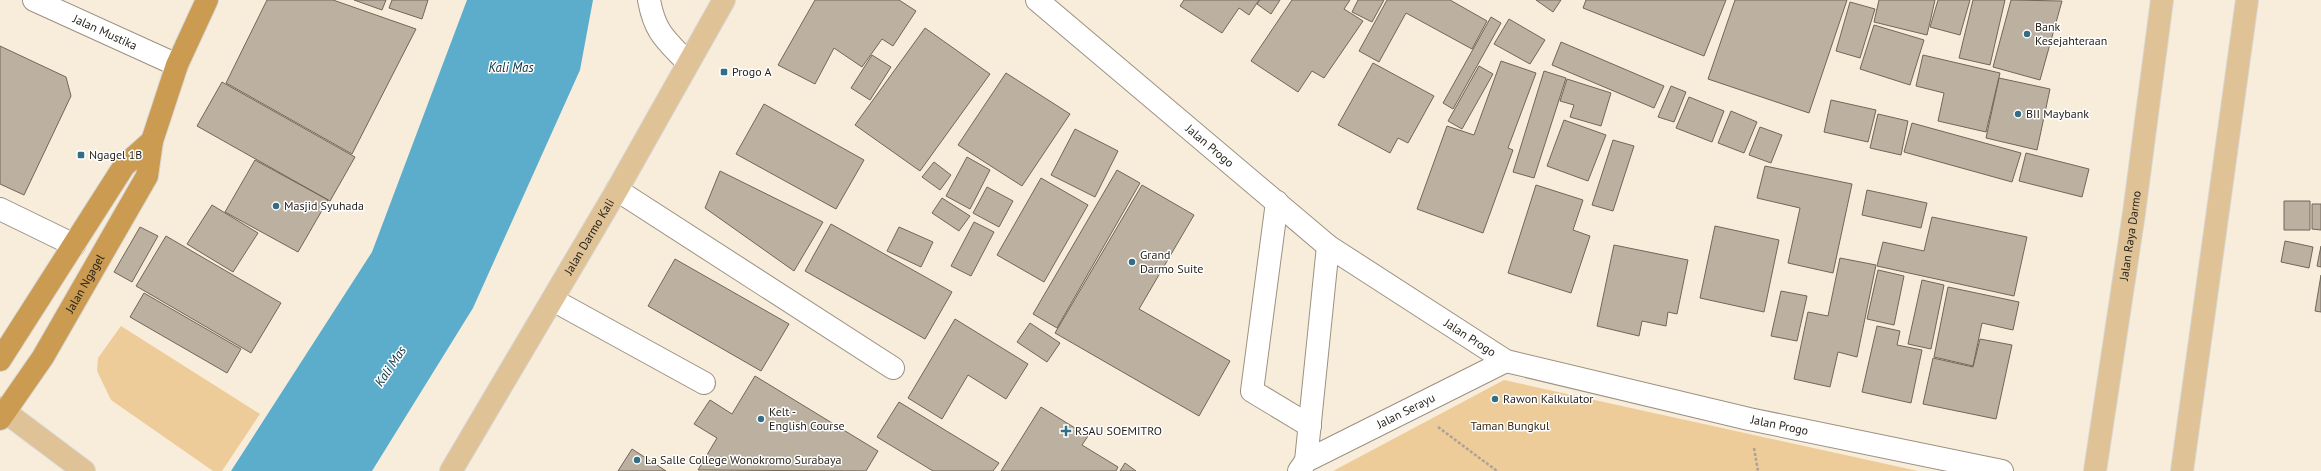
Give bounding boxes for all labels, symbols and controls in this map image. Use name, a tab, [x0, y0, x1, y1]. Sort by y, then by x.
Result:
street label: Jalan Mustika	[70, 10, 140, 53]
place label: Bank Kesejahteraan	[2035, 19, 2107, 48]
marker: Bank Kesejahteraan	[2022, 29, 2032, 39]
water label: Kali Mas	[488, 59, 534, 76]
place label: Progo A	[732, 64, 772, 79]
marker: Progo A	[719, 67, 729, 77]
place label: BII Maybank	[2026, 106, 2089, 121]
marker: BII Maybank	[2013, 109, 2023, 119]
street label: Jalan Progo	[1182, 120, 1237, 170]
place label: Ngagel 1B	[89, 147, 142, 162]
marker: Ngagel 1B	[76, 150, 86, 160]
street label: Jalan Raya Darmo	[2116, 190, 2144, 282]
street label: Jalan Darmo Kali	[560, 196, 617, 278]
place label: Masjid Syuhada	[284, 198, 364, 213]
marker: Masjid Syuhada	[271, 201, 281, 211]
place label: Grand Darmo Suite	[1140, 247, 1203, 276]
street label: Jalan Ngagel	[61, 251, 108, 316]
marker: Grand Darmo Suite	[1127, 257, 1137, 267]
street label: Jalan Progo	[1441, 315, 1499, 359]
water label: Kali Mas	[371, 342, 411, 390]
street label: Jalan Serayu	[1373, 390, 1437, 432]
place label: Rawon Kalkulator	[1503, 391, 1593, 406]
marker: Rawon Kalkulator	[1490, 394, 1500, 404]
place label: Kelt - English Course	[769, 404, 845, 433]
street label: Jalan Progo	[1749, 411, 1810, 438]
marker: Kelt - English Course	[756, 414, 766, 424]
park label: Taman Bungkul	[1470, 418, 1550, 433]
place label: RSAU SOEMITRO	[1075, 423, 1162, 438]
marker: RSAU SOEMITRO	[1060, 425, 1072, 437]
place label: La Salle College Wonokromo Surabaya	[645, 452, 842, 467]
marker: La Salle College Wonokromo Surabaya	[632, 455, 642, 465]

